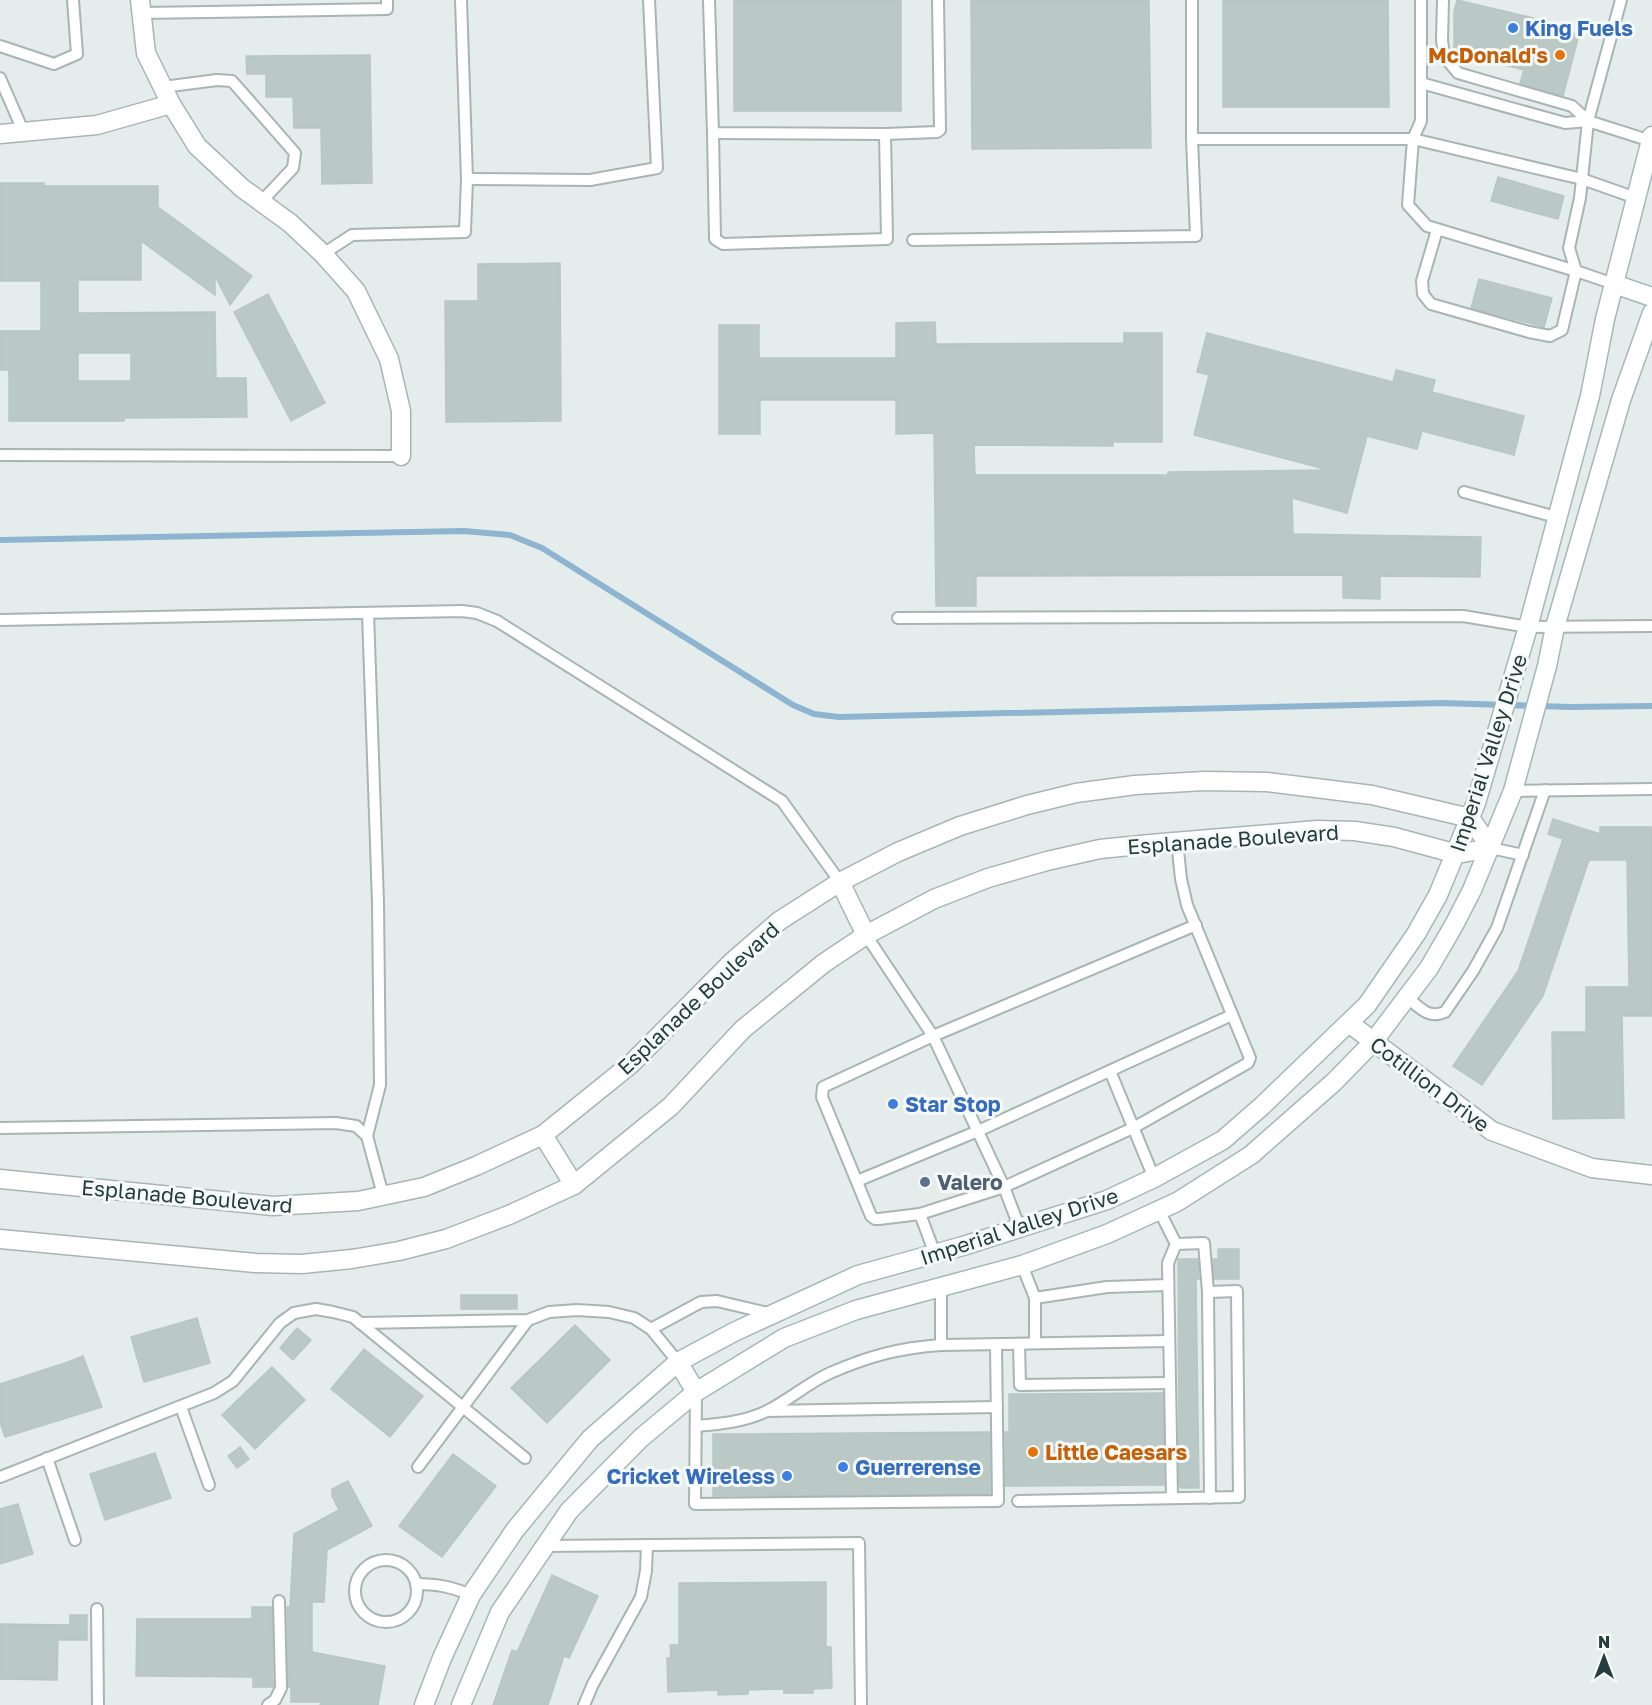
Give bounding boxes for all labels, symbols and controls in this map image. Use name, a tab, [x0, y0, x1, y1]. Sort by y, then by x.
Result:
place label: King Fuels	[1525, 15, 1633, 41]
marker: King Fuels	[1506, 21, 1520, 35]
place label: McDonald's	[1428, 42, 1548, 68]
marker: McDonald's	[1553, 48, 1567, 62]
street label: Imperial Valley Drive	[1444, 651, 1532, 855]
street label: Esplanade Boulevard	[1126, 819, 1340, 859]
street label: Esplanade Boulevard	[612, 916, 784, 1080]
street label: Cotillion Drive	[1365, 1031, 1495, 1137]
place label: Star Stop	[905, 1091, 1001, 1117]
marker: Star Stop	[886, 1097, 900, 1111]
place label: Valero	[937, 1169, 1003, 1195]
street label: Esplanade Boulevard	[80, 1174, 294, 1218]
marker: Valero	[918, 1175, 932, 1189]
street label: Imperial Valley Drive	[917, 1182, 1121, 1270]
place label: Little Caesars	[1045, 1439, 1188, 1465]
marker: Little Caesars	[1026, 1445, 1040, 1459]
place label: Guerrerense	[855, 1454, 981, 1480]
marker: Guerrerense	[836, 1460, 850, 1474]
place label: Cricket Wireless	[607, 1463, 775, 1489]
marker: Cricket Wireless	[780, 1469, 794, 1483]
north arrow	[1574, 1627, 1634, 1687]
text: N	[1598, 1632, 1610, 1652]

